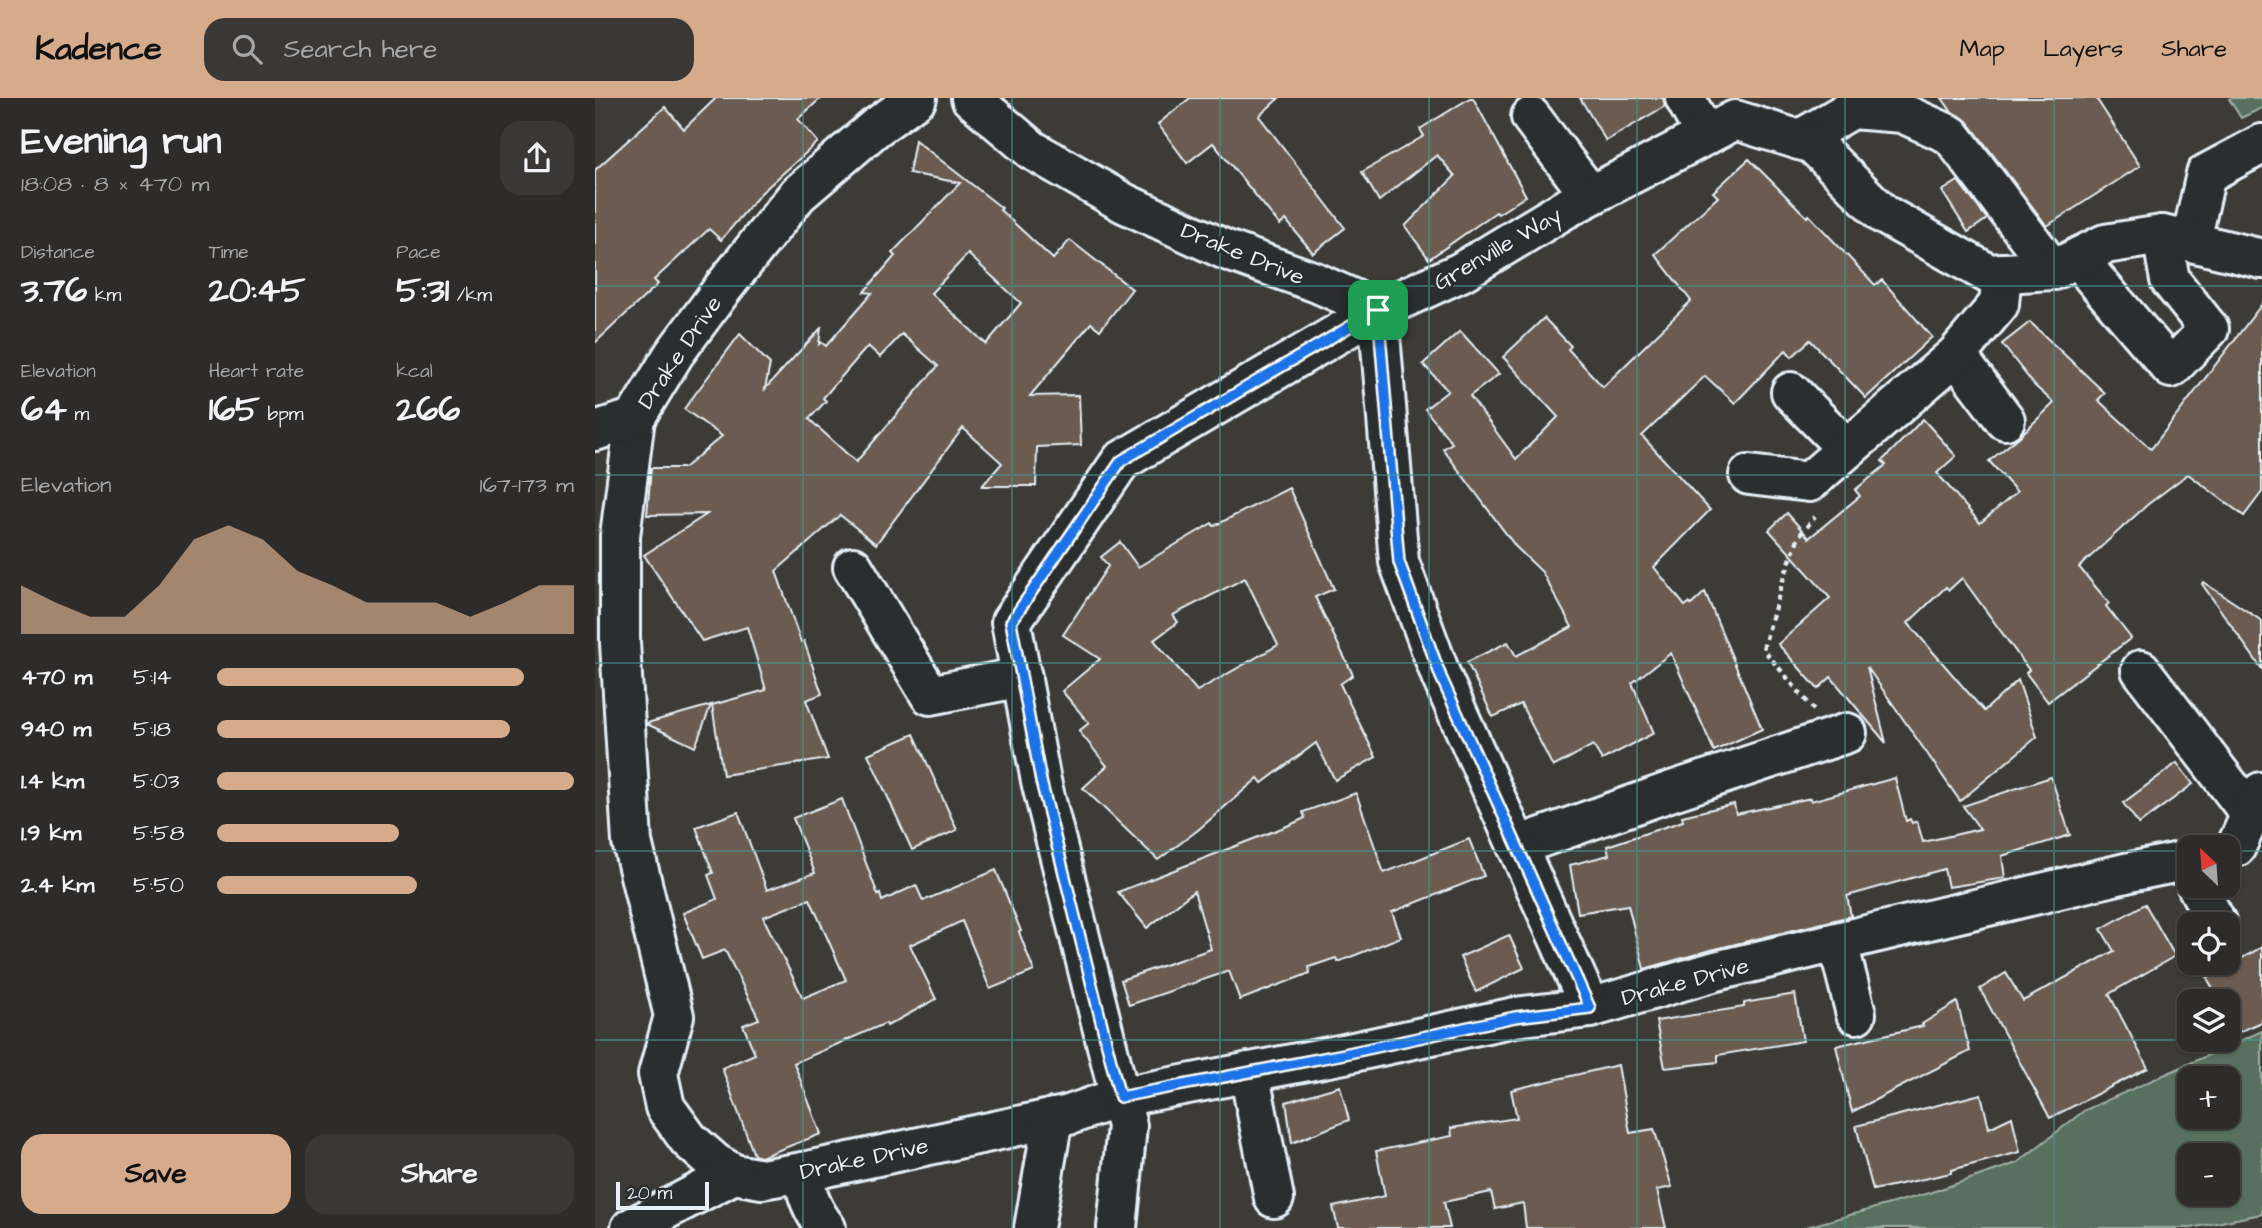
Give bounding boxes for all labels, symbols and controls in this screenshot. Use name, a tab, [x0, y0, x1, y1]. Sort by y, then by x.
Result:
search box	[204, 18, 694, 81]
text: Kadence	[35, 26, 162, 72]
icon: search	[228, 30, 266, 68]
text: Search here	[284, 31, 437, 67]
text: Map	[1960, 32, 2005, 66]
text: Layers	[2043, 32, 2123, 66]
text: Share	[2161, 32, 2227, 66]
text: Evening run	[21, 116, 222, 168]
button: share	[500, 121, 574, 195]
text: 18:08 · 8 × 470 m	[21, 168, 209, 200]
street label: Grenville Way	[1428, 199, 1568, 299]
street label: Drake Drive	[1176, 215, 1309, 293]
text: Distance	[21, 239, 95, 266]
text: Time	[209, 239, 248, 266]
text: Pace	[396, 239, 440, 266]
text: 3.76	[21, 266, 87, 315]
text: 20:45	[209, 266, 305, 315]
text: 5:31	[396, 266, 449, 315]
pin	[1348, 280, 1408, 340]
text: km	[87, 282, 121, 309]
text: /km	[449, 282, 492, 309]
street label: Drake Drive	[630, 289, 730, 416]
icon: arrive	[1359, 291, 1397, 329]
text: Elevation	[21, 358, 96, 385]
text: Heart rate	[209, 358, 304, 385]
text: kcal	[396, 358, 433, 385]
text: 64	[21, 385, 67, 434]
text: 165	[209, 385, 260, 434]
text: 266	[396, 385, 460, 434]
text: m	[67, 401, 89, 428]
text: bpm	[260, 401, 304, 428]
text: Elevation	[21, 469, 112, 501]
text: 167–173 m	[479, 469, 574, 501]
text: 470 m	[21, 661, 92, 693]
text: 5:14	[133, 661, 172, 693]
text: 940 m	[21, 713, 91, 745]
text: 5:18	[133, 713, 171, 745]
text: 1.4 km	[21, 765, 84, 797]
text: 5:03	[133, 765, 179, 797]
text: 1.9 km	[21, 817, 82, 849]
text: 5:58	[133, 817, 184, 849]
north arrow	[2177, 835, 2240, 898]
map controls	[2177, 835, 2240, 1206]
text: 2.4 km	[21, 869, 94, 901]
text: 5:50	[133, 869, 184, 901]
button: locate	[2177, 912, 2240, 975]
street label: Drake Drive	[1618, 950, 1752, 1014]
button: layers	[2177, 989, 2240, 1052]
button: +	[2177, 1066, 2240, 1129]
street label: Drake Drive	[797, 1130, 931, 1188]
button: Save	[21, 1134, 291, 1214]
button: Share	[305, 1134, 574, 1214]
button: −	[2177, 1143, 2240, 1206]
scale bar	[616, 1179, 709, 1211]
text: 20 m	[627, 1180, 672, 1207]

